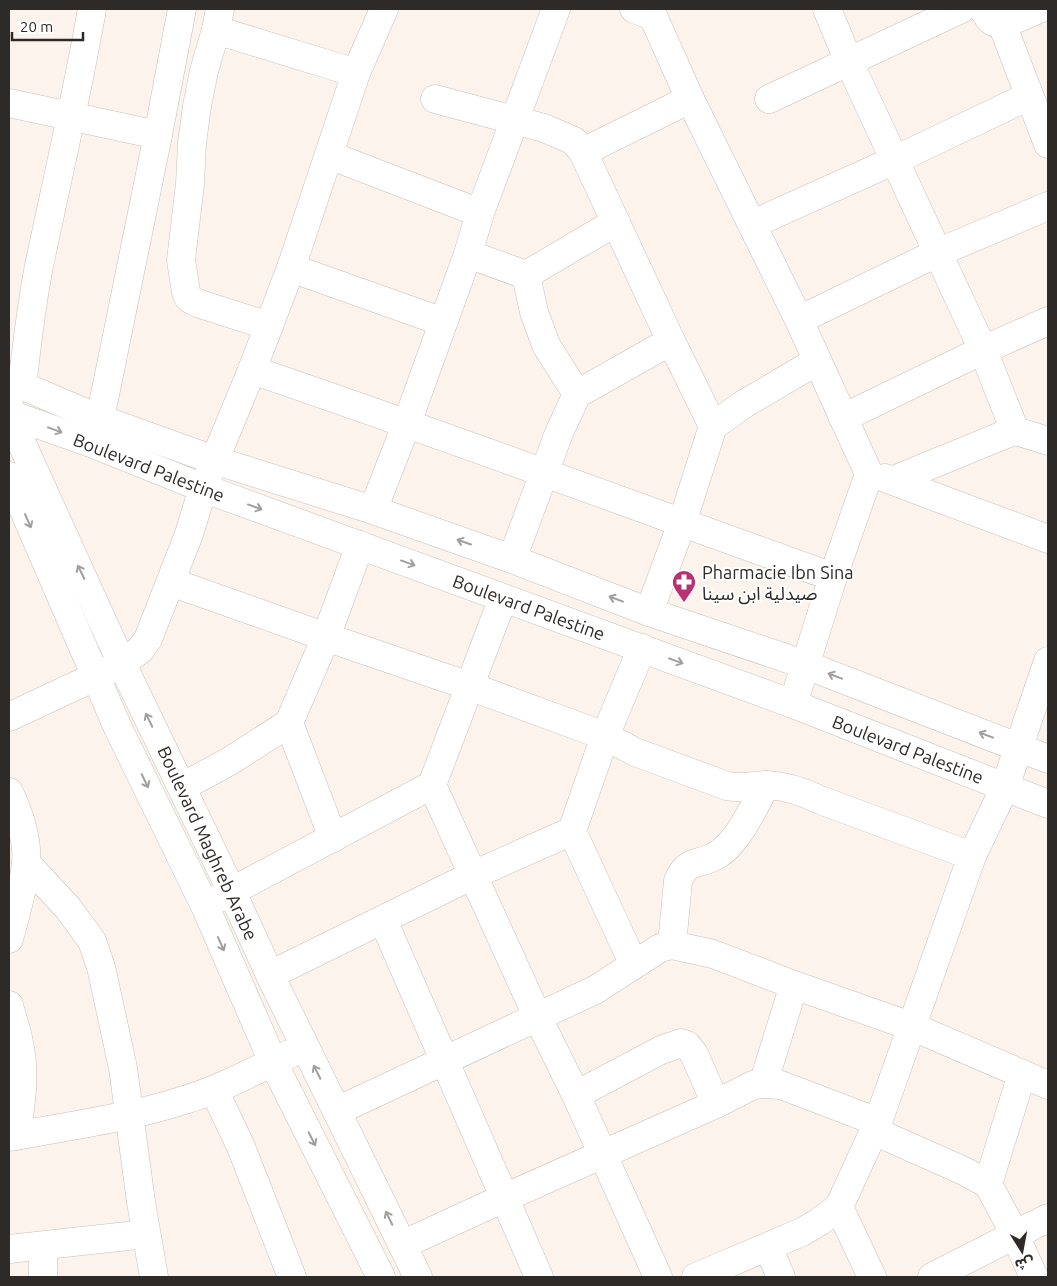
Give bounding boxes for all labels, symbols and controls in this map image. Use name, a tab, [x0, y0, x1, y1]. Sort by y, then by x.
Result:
scale bar	[12, 10, 84, 42]
text: 20 m	[20, 18, 53, 35]
one-way arrow	[46, 426, 62, 435]
street label: Boulevard Palestine	[71, 429, 227, 505]
one-way arrow	[247, 503, 263, 512]
one-way arrow	[23, 513, 33, 528]
one-way arrow	[456, 537, 472, 546]
one-way arrow	[400, 559, 415, 568]
place label: Pharmacie Ibn Sina صيدلية ابن سينا	[702, 562, 854, 605]
one-way arrow	[76, 565, 85, 580]
pharmacy icon: Pharmacie Ibn Sina صيدلية ابن سينا	[671, 569, 697, 603]
street label: Boulevard Palestine	[450, 570, 608, 644]
one-way arrow	[608, 594, 624, 603]
one-way arrow	[667, 657, 683, 666]
one-way arrow	[828, 671, 843, 680]
street label: Boulevard Palestine	[830, 711, 986, 787]
one-way arrow	[144, 713, 154, 728]
one-way arrow	[979, 730, 995, 739]
street label: Boulevard Maghreb Arabe	[154, 743, 262, 943]
one-way arrow	[141, 773, 150, 788]
one-way arrow	[217, 936, 227, 951]
one-way arrow	[312, 1065, 321, 1080]
one-way arrow	[307, 1131, 317, 1146]
one-way arrow	[384, 1210, 394, 1225]
north arrow	[997, 1226, 1047, 1276]
text: ش	[1014, 1254, 1035, 1273]

